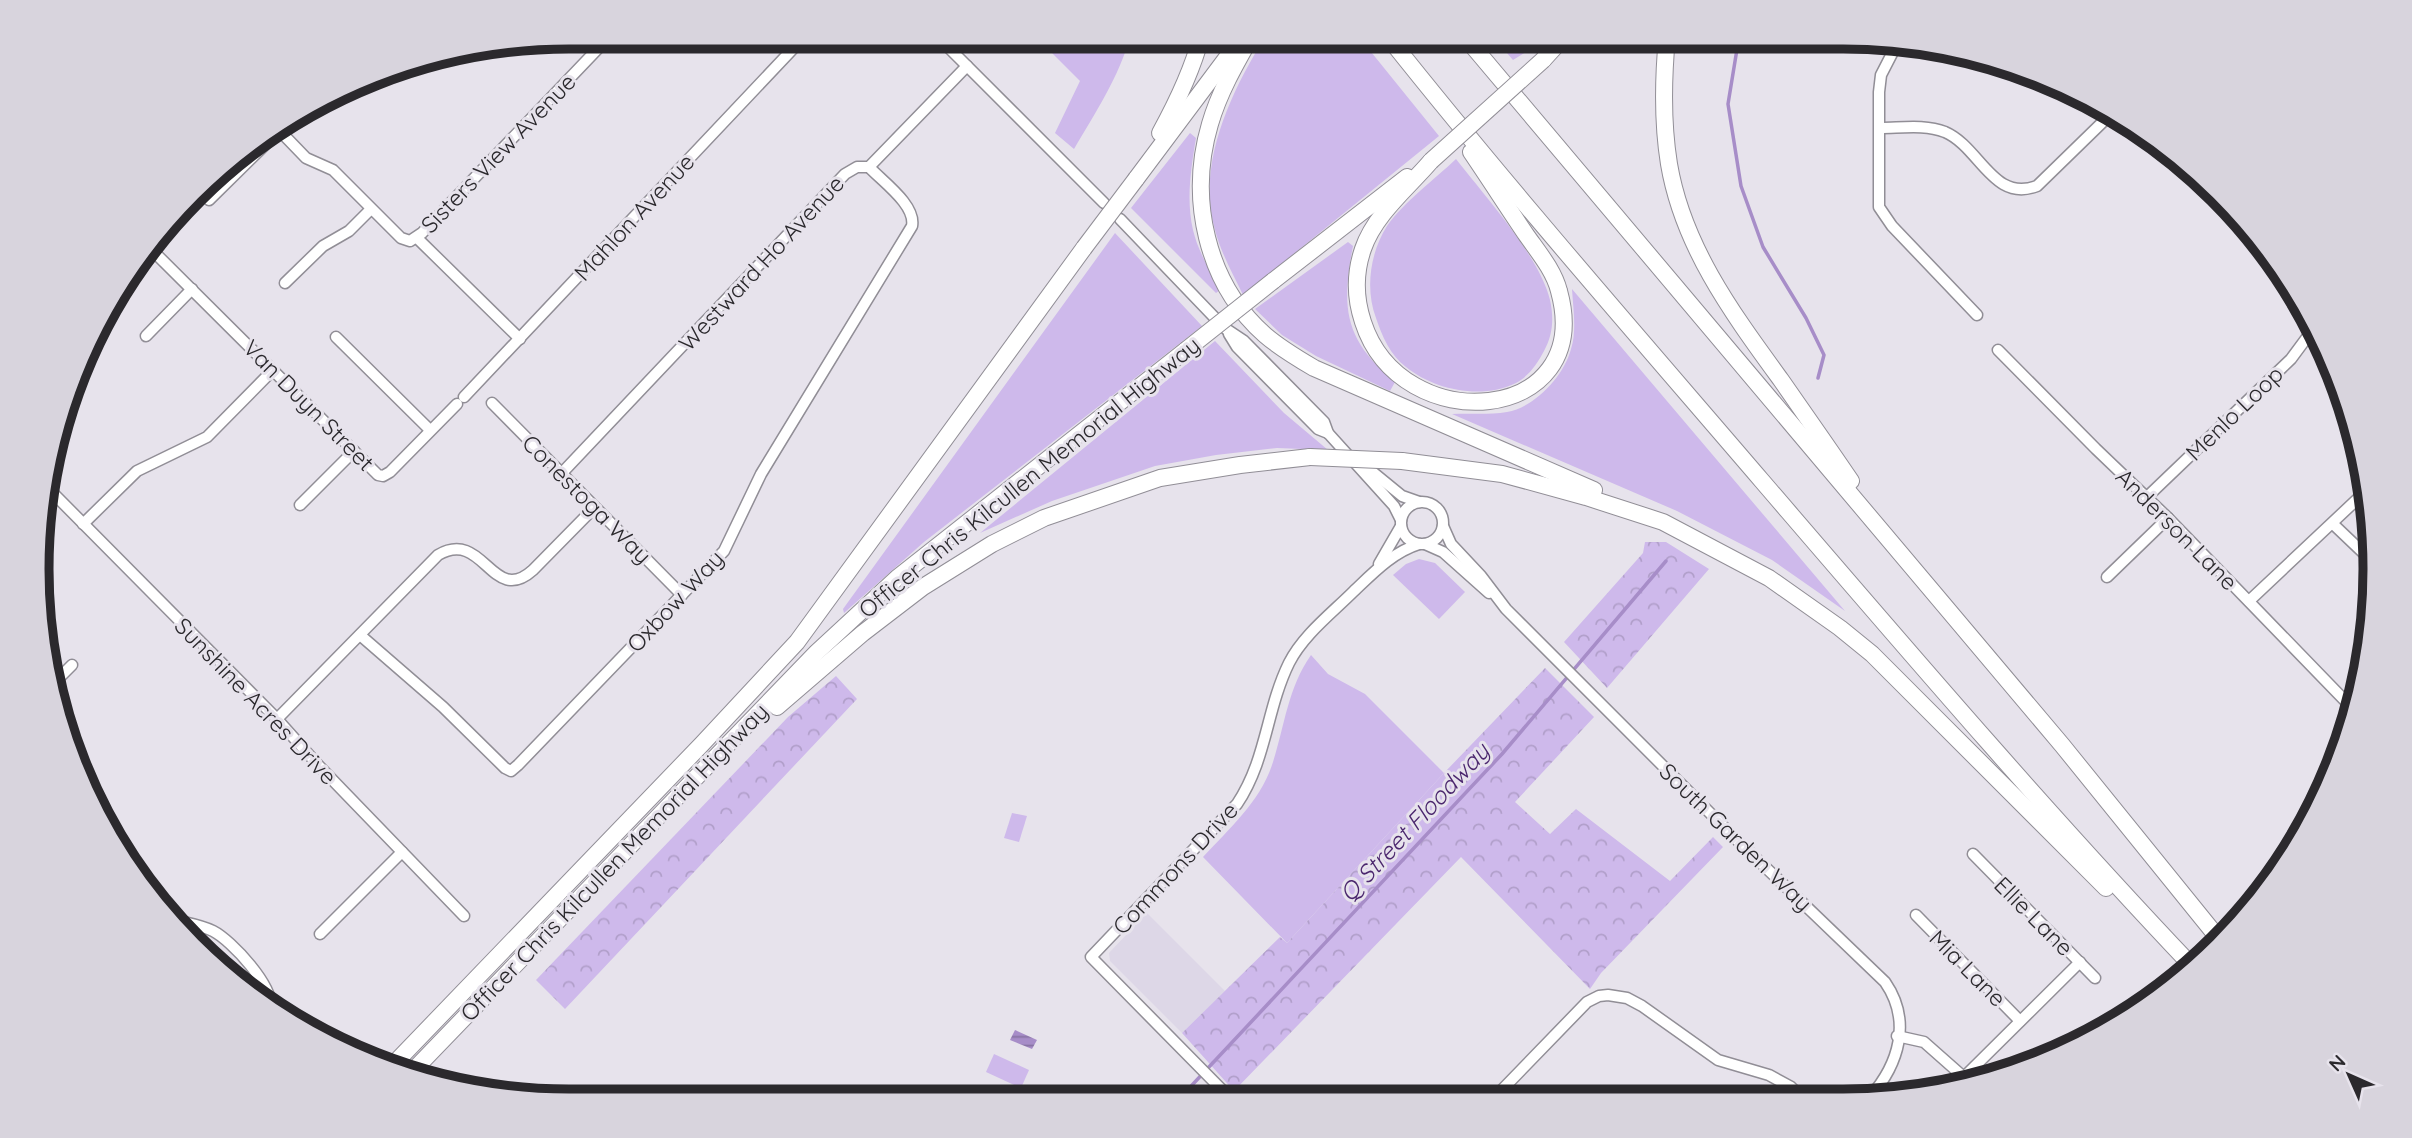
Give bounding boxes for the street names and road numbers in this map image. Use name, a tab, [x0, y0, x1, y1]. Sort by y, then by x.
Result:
street label: Sisters View Avenue	[414, 67, 582, 239]
street label: Mahlon Avenue	[568, 147, 700, 287]
street label: Westward Ho Avenue	[672, 169, 850, 357]
street label: Officer Chris Kilcullen Memorial Highway	[852, 330, 1206, 624]
street label: Van Duyn Street	[237, 333, 381, 477]
street label: Menlo Loop	[2179, 359, 2289, 467]
street label: Conestoga Way	[516, 428, 658, 570]
street label: Anderson Lane	[2110, 462, 2244, 596]
street label: Oxbow Way	[620, 544, 730, 658]
street label: Sunshine Acres Drive	[169, 611, 343, 791]
street label: Officer Chris Kilcullen Memorial Highway	[454, 697, 774, 1027]
street label: South Garden Way	[1654, 757, 1818, 917]
street label: Commons Drive	[1106, 796, 1244, 940]
street label: Ellie Lane	[1988, 870, 2080, 962]
street label: Mia Lane	[1924, 924, 2012, 1012]

